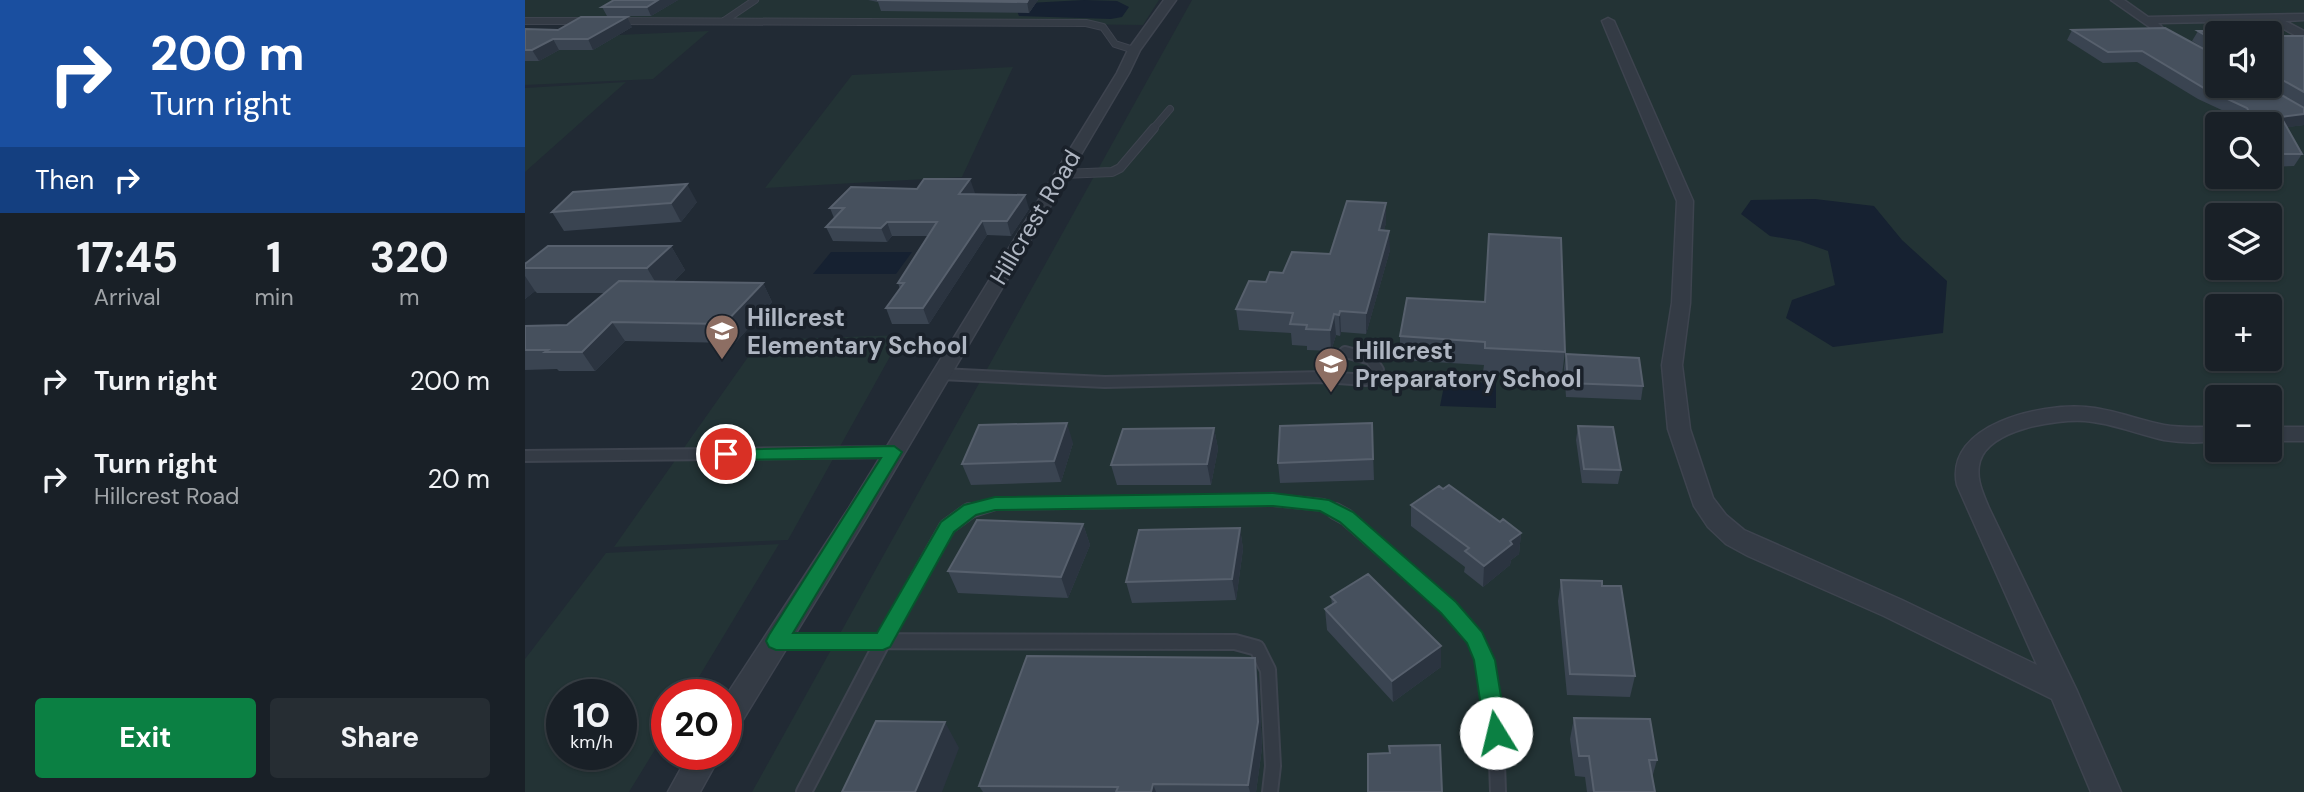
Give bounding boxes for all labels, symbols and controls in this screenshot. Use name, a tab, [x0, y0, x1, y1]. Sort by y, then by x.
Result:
text: 200 m	[150, 21, 305, 85]
map controls	[2205, 21, 2282, 462]
button: sound	[2205, 21, 2282, 98]
icon: right	[35, 28, 126, 119]
text: Turn right	[150, 83, 292, 125]
button: search	[2205, 112, 2282, 189]
street label: Hillcrest Road	[983, 144, 1087, 290]
icon: right	[108, 161, 146, 199]
text: Then	[35, 163, 94, 197]
button: layers	[2205, 203, 2282, 280]
text: 17:45	[76, 230, 178, 285]
text: 1	[266, 230, 282, 285]
text: 320	[370, 230, 449, 285]
text: Arrival	[94, 282, 161, 312]
text: min	[254, 282, 294, 312]
text: m	[399, 282, 420, 312]
button: +	[2205, 294, 2282, 371]
place label: Hillcrest Elementary School	[747, 302, 968, 361]
school or university icon: Hillcrest Elementary School	[703, 312, 741, 361]
place label: Hillcrest Preparatory School	[1355, 335, 1582, 394]
school or university icon: Hillcrest Preparatory School	[1312, 345, 1350, 394]
icon: right	[35, 362, 73, 400]
text: Turn right	[94, 364, 218, 398]
text: 200 m	[410, 364, 490, 398]
button: −	[2205, 385, 2282, 462]
pin	[696, 424, 756, 484]
icon: arrive	[707, 435, 745, 473]
text: Turn right	[94, 447, 218, 481]
icon: right	[35, 460, 73, 498]
text: 20 m	[427, 462, 490, 496]
text: Hillcrest Road	[94, 481, 239, 511]
speed limit sign: 20	[651, 679, 742, 770]
text: 10	[573, 692, 610, 738]
position arrow	[1459, 696, 1533, 770]
button: Exit	[35, 698, 256, 778]
button: Share	[270, 698, 490, 778]
text: km/h	[570, 730, 613, 754]

